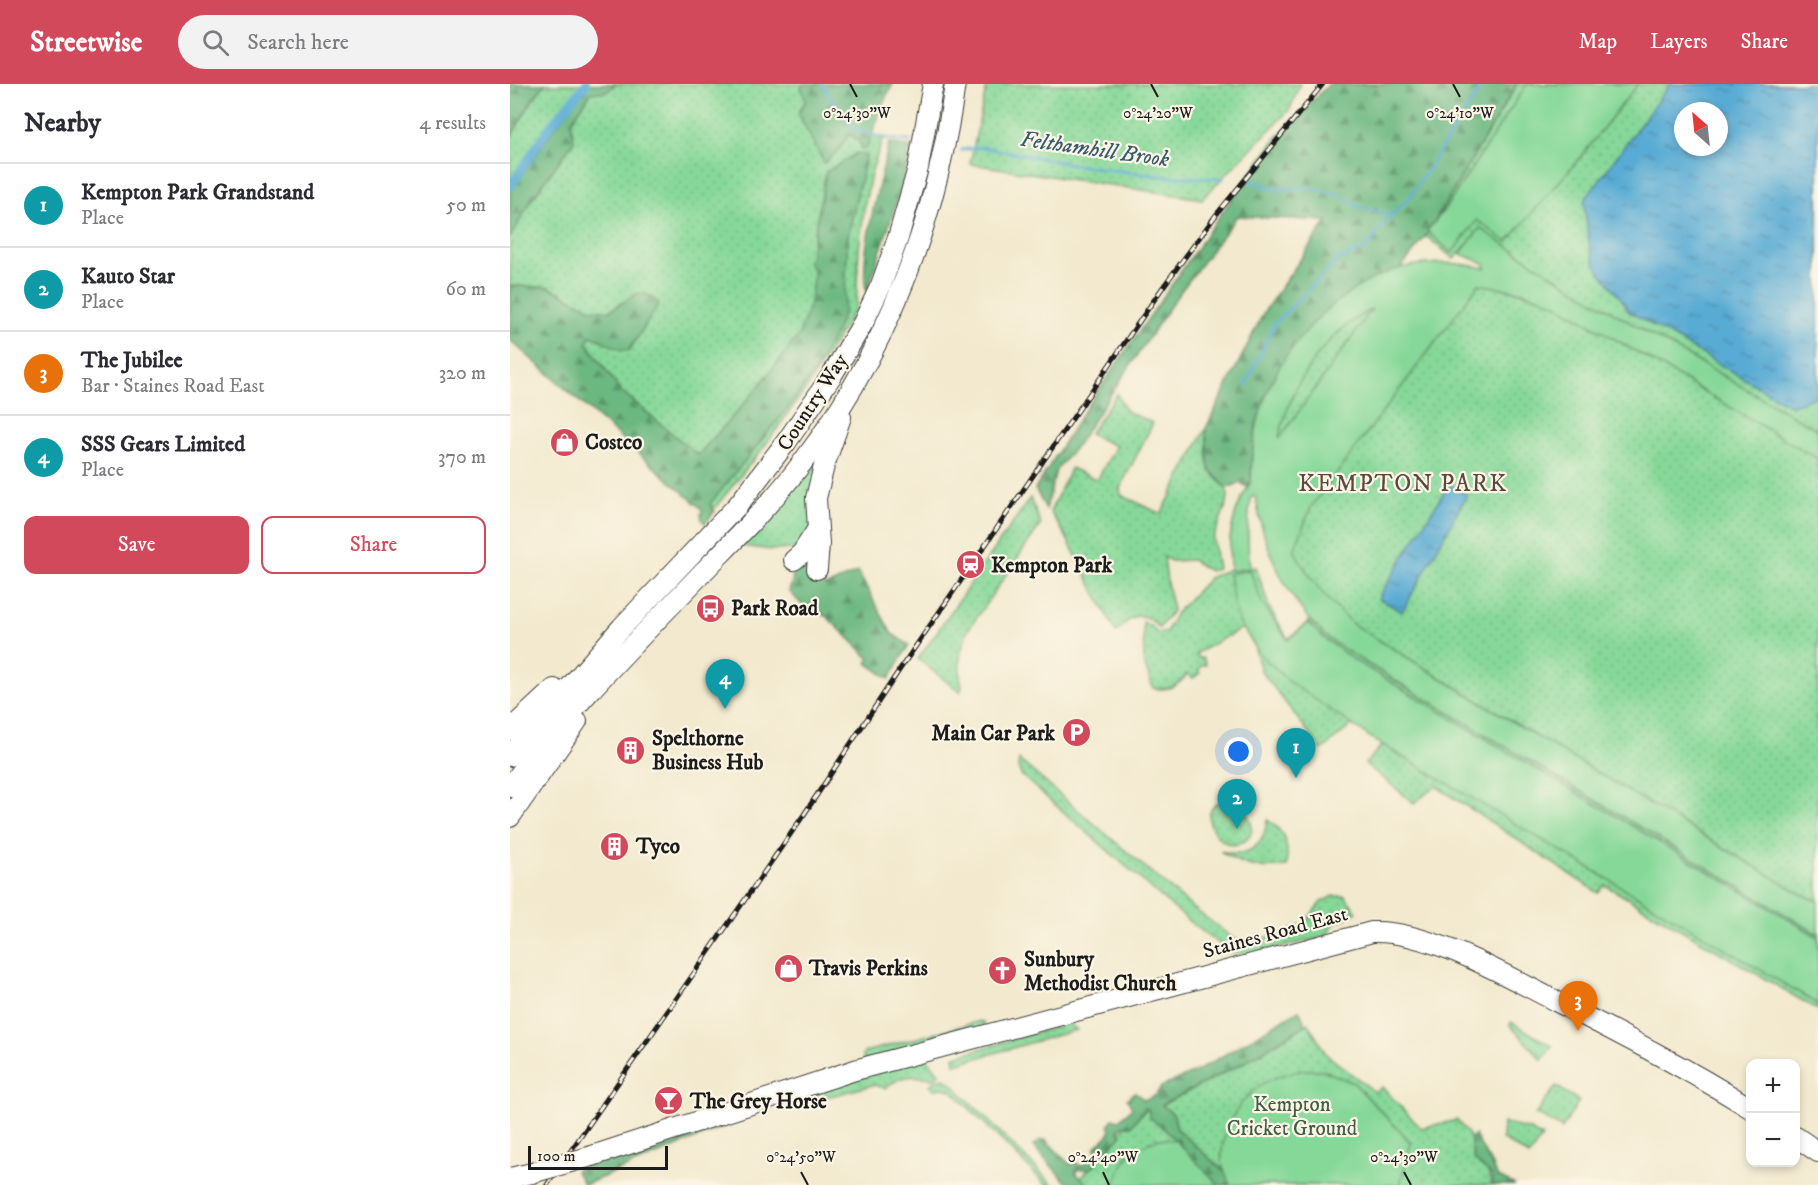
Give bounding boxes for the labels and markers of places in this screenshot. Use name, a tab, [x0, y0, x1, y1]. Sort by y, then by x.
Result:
shop icon: Costco	[548, 426, 580, 458]
place label: Costco	[585, 430, 642, 456]
station icon: Kempton Park	[954, 549, 986, 581]
place label: Kempton Park	[991, 553, 1113, 579]
bus stop icon: Park Road	[694, 592, 726, 624]
place label: Park Road	[731, 596, 819, 622]
pin: 4	[706, 660, 744, 709]
parking icon: Main Car Park	[1060, 717, 1092, 749]
place label: Main Car Park	[932, 721, 1056, 747]
place label: Spelthorne Business Hub	[652, 726, 763, 776]
pin: 1	[1276, 728, 1316, 778]
building icon: Spelthorne Business Hub	[615, 734, 647, 766]
pin: 2	[1218, 780, 1256, 829]
building icon: Tyco	[599, 830, 631, 862]
place label: Tyco	[635, 834, 680, 860]
place label: Sunbury Methodist Church	[1024, 947, 1177, 997]
shop icon: Travis Perkins	[772, 952, 804, 984]
church icon: Sunbury Methodist Church	[987, 955, 1019, 987]
place label: Travis Perkins	[808, 956, 928, 982]
pin: 3	[1558, 982, 1598, 1031]
bar icon: The Grey Horse	[653, 1085, 685, 1117]
place label: The Grey Horse	[689, 1089, 827, 1115]

